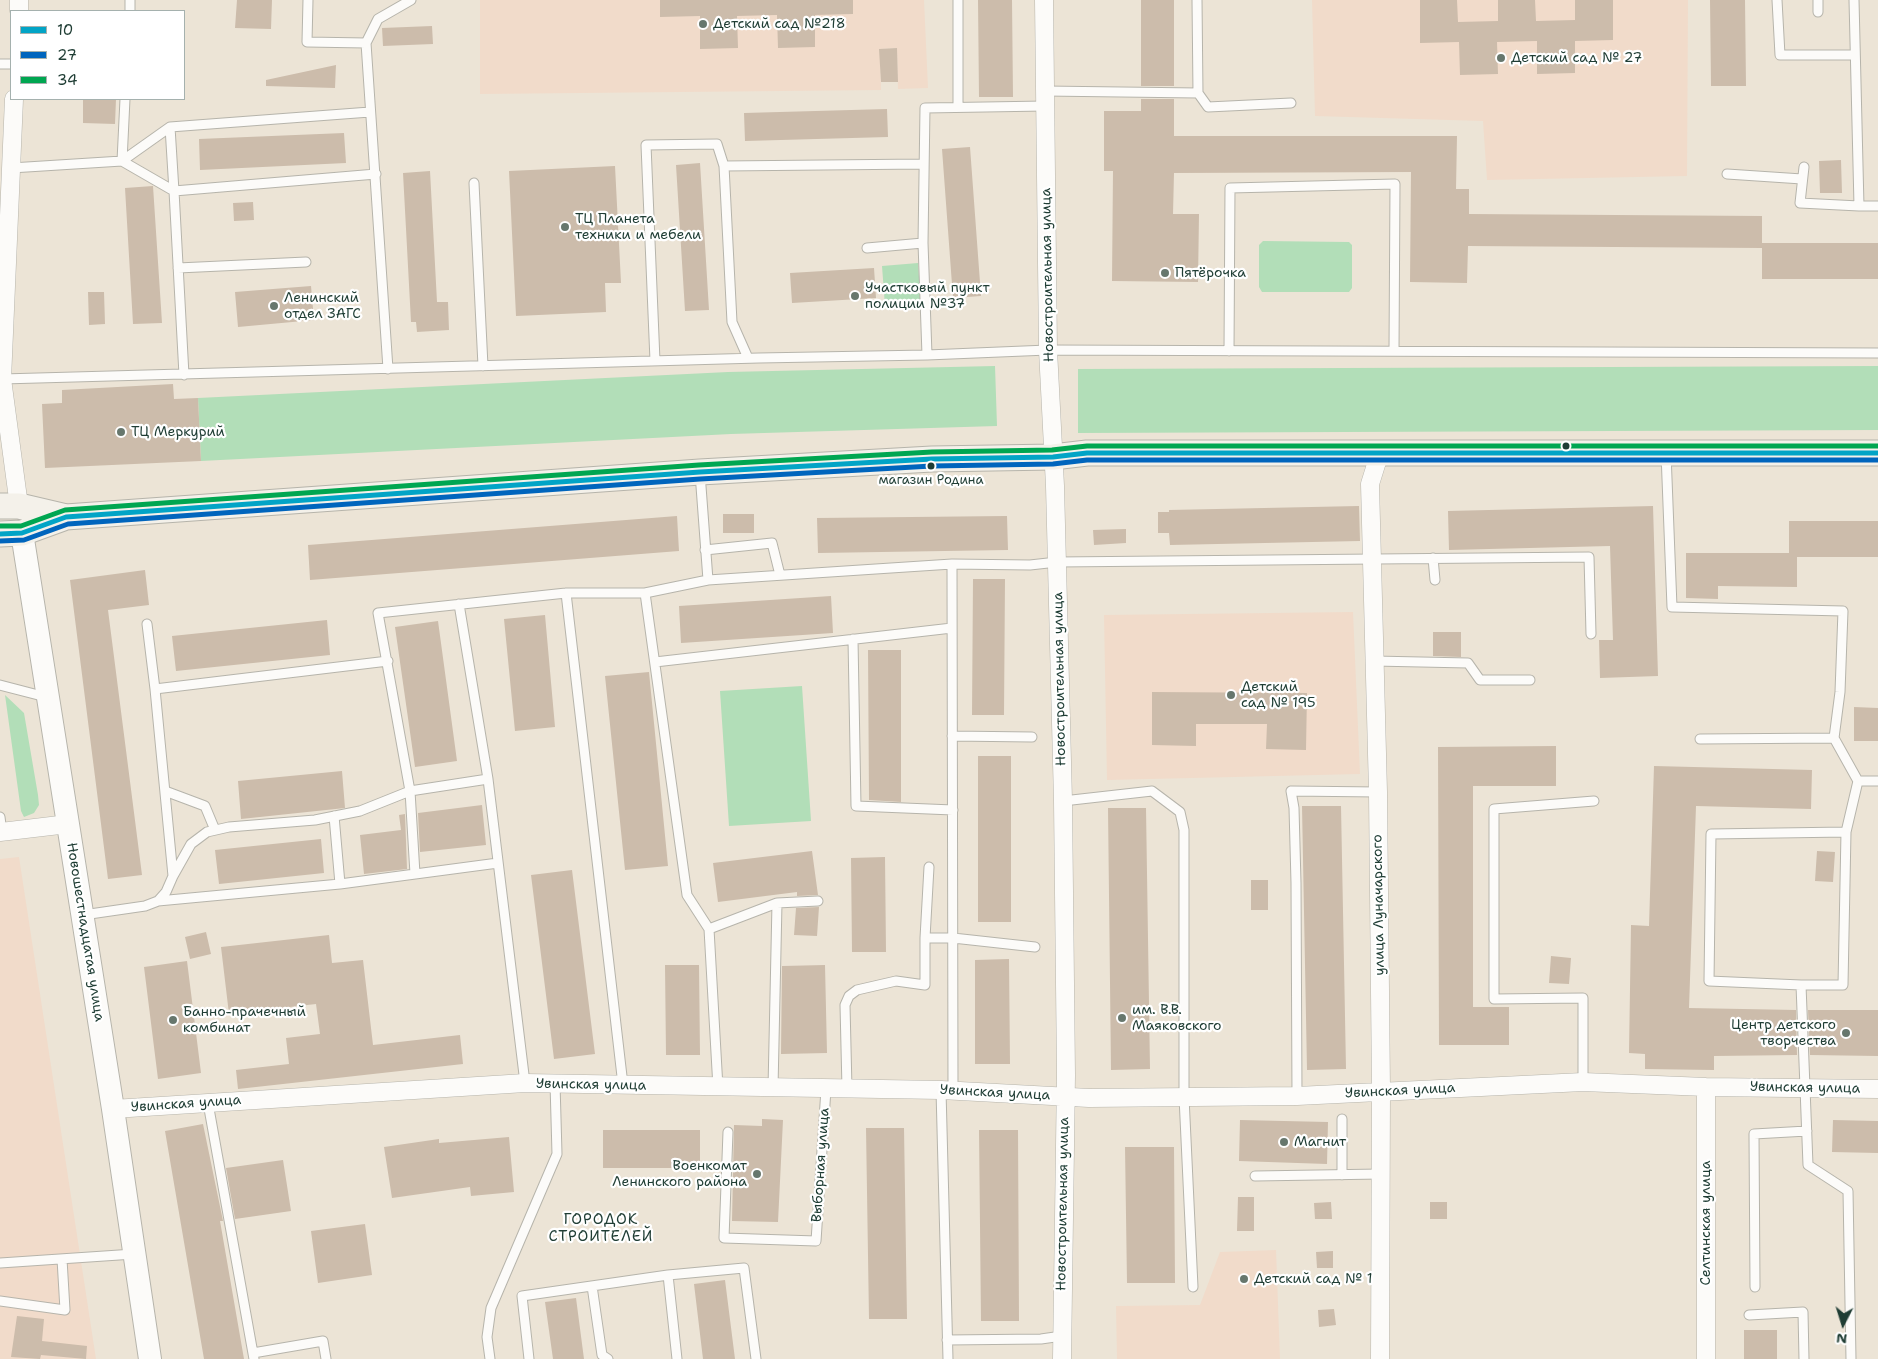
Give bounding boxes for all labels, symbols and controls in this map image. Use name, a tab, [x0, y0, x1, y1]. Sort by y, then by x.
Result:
legend	[10, 10, 185, 100]
place label: Детский сад №218	[713, 16, 846, 32]
marker: Детский сад №218	[697, 18, 709, 30]
text: 10	[57, 20, 73, 40]
text: 27	[57, 45, 77, 65]
place label: Детский сад № 27	[1511, 50, 1642, 66]
marker: Детский сад № 27	[1495, 52, 1507, 64]
text: 34	[57, 70, 77, 90]
street label: Новостроительная улица	[1038, 188, 1058, 362]
place label: ТЦ Планета техники и мебели	[575, 211, 701, 243]
marker: ТЦ Планета техники и мебели	[559, 221, 571, 233]
place label: Пятёрочка	[1175, 265, 1246, 281]
marker: Пятёрочка	[1159, 267, 1171, 279]
place label: Участковый пункт полиции №37	[865, 280, 990, 312]
place label: Ленинский отдел ЗАГС	[284, 290, 361, 322]
marker: Участковый пункт полиции №37	[849, 290, 861, 302]
marker: Ленинский отдел ЗАГС	[268, 300, 280, 312]
place label: ТЦ Меркурий	[131, 424, 225, 440]
marker: ТЦ Меркурий	[115, 426, 127, 438]
unlabelled marker	[1561, 441, 1571, 451]
marker: магазин Родина	[926, 461, 936, 471]
place label: магазин Родина	[878, 473, 984, 489]
street label: Новостроительная улица	[1050, 592, 1070, 766]
place label: Детский сад № 195	[1241, 679, 1316, 712]
marker: Детский сад № 195	[1225, 689, 1237, 701]
street label: улица Луначарского	[1369, 834, 1389, 976]
street label: Новошестнадцатая улица	[63, 841, 107, 1023]
place label: им. В.В. Маяковского	[1132, 1002, 1222, 1034]
place label: Банно-прачечный комбинат	[183, 1004, 306, 1036]
marker: им. В.В. Маяковского	[1116, 1012, 1128, 1024]
marker: Банно-прачечный комбинат	[167, 1014, 179, 1026]
place label: Центр детского творчества	[1731, 1017, 1836, 1050]
marker: Центр детского творчества	[1840, 1027, 1852, 1039]
street label: Увинская улица	[536, 1076, 646, 1094]
street label: Увинская улица	[1750, 1079, 1860, 1097]
street label: Увинская улица	[1344, 1080, 1456, 1102]
street label: Увинская улица	[939, 1082, 1051, 1104]
street label: Увинская улица	[130, 1092, 242, 1116]
street label: Выборная улица	[809, 1107, 833, 1223]
street label: Новостроительная улица	[1053, 1117, 1073, 1291]
place label: Магнит	[1294, 1134, 1346, 1150]
marker: Магнит	[1278, 1136, 1290, 1148]
place label: Военкомат Ленинского района	[612, 1158, 747, 1190]
street label: Селтинская улица	[1698, 1160, 1714, 1286]
marker: Военкомат Ленинского района	[751, 1168, 763, 1180]
district label: ГОРОДОК СТРОИТЕЛЕЙ	[547, 1211, 655, 1246]
place label: Детский сад № 1	[1254, 1271, 1373, 1287]
marker: Детский сад № 1	[1238, 1273, 1250, 1285]
north arrow	[1818, 1299, 1868, 1349]
text: N	[1835, 1329, 1848, 1348]

